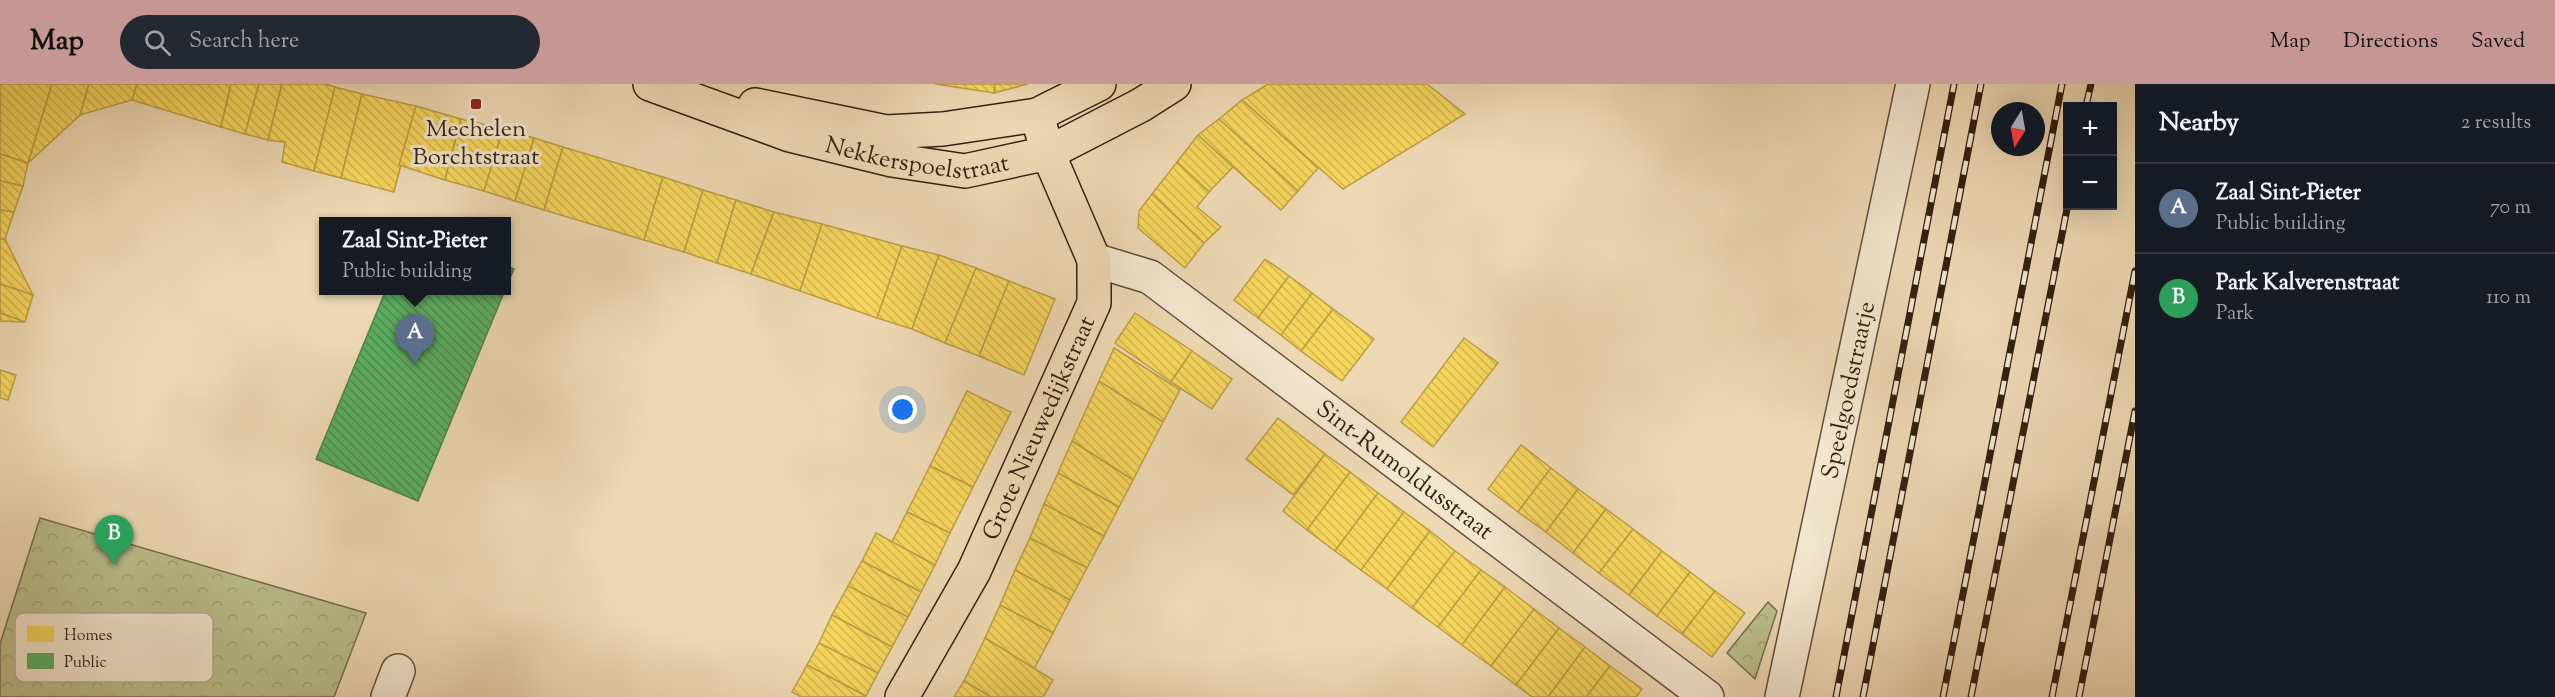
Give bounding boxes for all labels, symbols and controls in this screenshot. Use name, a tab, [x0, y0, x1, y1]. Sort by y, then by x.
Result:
search box	[120, 15, 540, 69]
text: Map	[30, 22, 84, 62]
icon: search	[141, 26, 174, 59]
text: Search here	[189, 26, 299, 58]
text: Map	[2270, 27, 2310, 57]
text: Directions	[2343, 27, 2438, 57]
text: Saved	[2471, 27, 2525, 57]
marker: Mechelen Borchtstraat	[469, 97, 483, 111]
north arrow	[1991, 102, 2045, 156]
map controls	[2063, 102, 2117, 210]
button: +	[2063, 102, 2117, 156]
text: Nearby	[2159, 105, 2239, 142]
text: 2 results	[2461, 109, 2531, 138]
place label: Mechelen Borchtstraat	[413, 113, 539, 175]
street label: Nekkerspoelstraat	[821, 129, 1012, 190]
button: −	[2063, 156, 2117, 210]
text: Zaal Sint-Pieter	[2216, 178, 2361, 210]
text: A	[2170, 194, 2187, 223]
text: 70 m	[2490, 194, 2531, 223]
text: Public building	[2216, 210, 2346, 239]
popup	[319, 217, 511, 295]
text: Zaal Sint-Pieter	[342, 226, 488, 258]
text: Public building	[342, 258, 472, 287]
text: Park Kalverenstraat	[2216, 268, 2399, 300]
text: B	[2172, 284, 2185, 313]
text: 110 m	[2486, 284, 2531, 313]
street label: Speelgoedstraatje	[1814, 299, 1885, 482]
text: Park	[2216, 300, 2254, 329]
street label: Grote Nieuwedijkstraat	[975, 311, 1105, 546]
pin: A	[396, 314, 434, 364]
street label: Sint-Rumoldusstraat	[1308, 393, 1500, 549]
your location	[888, 395, 917, 424]
pin: B	[94, 516, 134, 565]
legend	[15, 613, 213, 682]
text: Homes	[64, 625, 112, 648]
text: Public	[64, 652, 107, 675]

